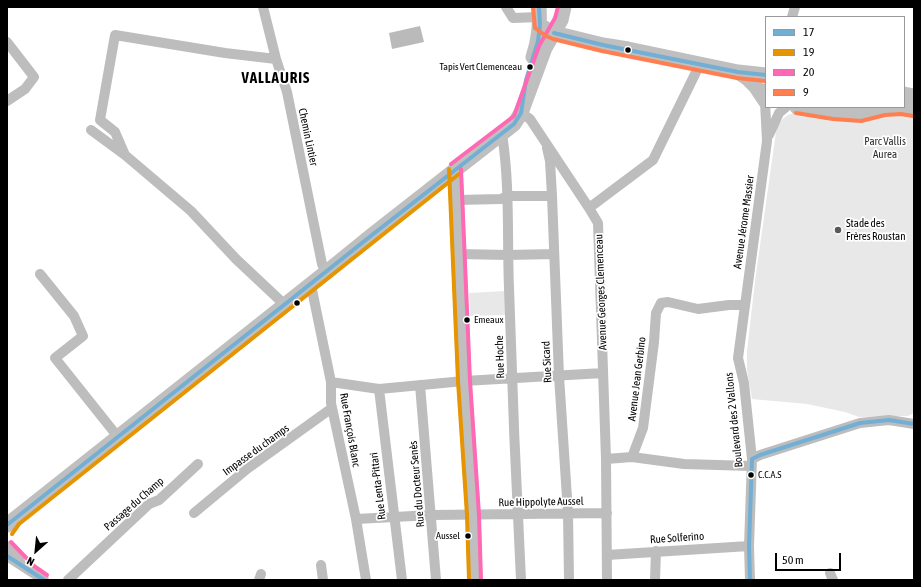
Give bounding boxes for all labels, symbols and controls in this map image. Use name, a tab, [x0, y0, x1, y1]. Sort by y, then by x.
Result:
legend	[765, 16, 905, 108]
text: 17	[803, 25, 814, 39]
unlabelled marker	[623, 45, 633, 55]
text: 19	[803, 45, 814, 59]
place label: Tapis Vert Clemenceau	[440, 61, 522, 73]
marker: Tapis Vert Clemenceau	[525, 62, 535, 72]
text: 20	[803, 65, 814, 79]
district label: VALLAURIS	[242, 69, 310, 87]
text: 9	[803, 85, 809, 99]
street label: Chemin Lintier	[295, 107, 321, 167]
park label: Parc Vallis Aurea	[864, 135, 906, 161]
street label: Avenue Jérome Massier	[731, 174, 757, 270]
place label: Stade des Frères Roustan	[846, 217, 906, 243]
marker: Stade des Frères Roustan	[833, 225, 843, 235]
street label: Avenue Georges Clemenceau	[592, 234, 610, 350]
unlabelled marker	[292, 298, 302, 308]
place label: Emeaux	[474, 314, 504, 326]
marker: Emeaux	[462, 315, 472, 325]
street label: Rue Hoche	[493, 335, 507, 379]
street label: Avenue Jean Gerbino	[625, 336, 649, 422]
street label: Rue Sicard	[539, 341, 555, 383]
street label: Boulevard des 2 Vallons	[722, 372, 746, 468]
street label: Rue François Blanc	[337, 392, 363, 468]
street label: Impasse du champs	[220, 421, 292, 479]
street label: Rue du Docteur Senès	[407, 440, 427, 528]
street label: Rue Lenta-Pittari	[367, 452, 389, 520]
place label: C.C.A.S	[758, 469, 781, 481]
marker: C.C.A.S	[746, 470, 756, 480]
street label: Passage du Champ	[101, 475, 167, 533]
street label: Rue Hippolyte Aussel	[498, 495, 584, 509]
place label: Aussel	[436, 530, 460, 542]
street label: Rue Solferino	[649, 530, 705, 546]
north arrow	[16, 531, 56, 571]
marker: Aussel	[463, 531, 473, 541]
scale bar	[777, 545, 843, 571]
text: 50 m	[782, 553, 804, 567]
text: N	[25, 555, 36, 569]

